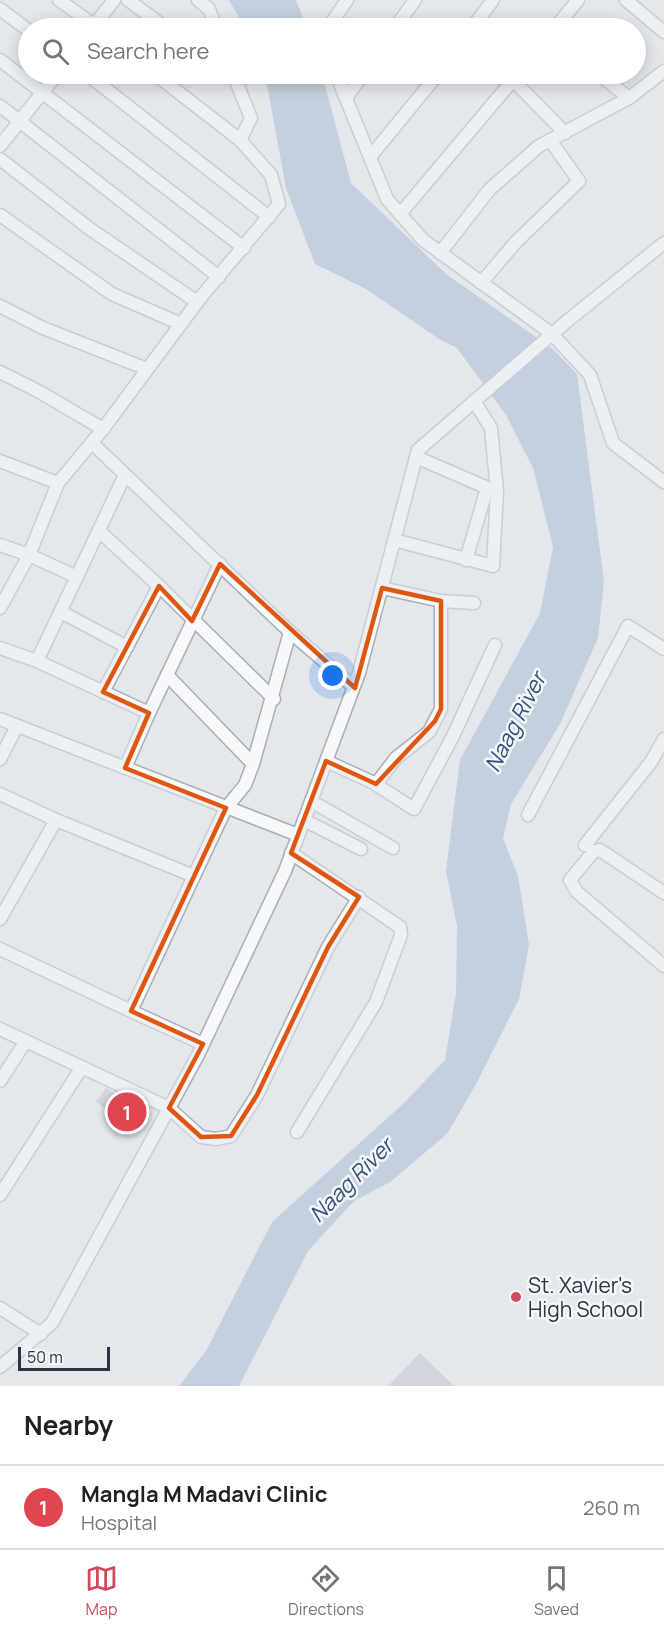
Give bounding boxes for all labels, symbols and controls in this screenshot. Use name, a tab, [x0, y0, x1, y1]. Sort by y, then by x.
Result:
search box	[18, 18, 646, 84]
icon: search	[39, 35, 72, 68]
text: Search here	[87, 36, 209, 66]
your location	[318, 661, 347, 690]
water label: Naag River	[477, 665, 554, 777]
pin: 1	[108, 1090, 146, 1134]
water label: Naag River	[302, 1129, 402, 1229]
place label: St. Xavier's High School	[528, 1271, 643, 1323]
marker: St. Xavier's High School	[509, 1290, 523, 1304]
scale bar	[18, 1344, 110, 1372]
text: 50 m	[27, 1346, 63, 1368]
text: Nearby	[24, 1407, 113, 1443]
text: Mangla M Madavi Clinic	[81, 1479, 327, 1509]
text: 1	[39, 1494, 48, 1521]
text: 260 m	[583, 1494, 640, 1521]
text: Hospital	[81, 1509, 157, 1536]
tab: Map	[85, 1562, 118, 1620]
tab: Directions	[288, 1562, 364, 1620]
tab: Saved	[534, 1562, 579, 1620]

